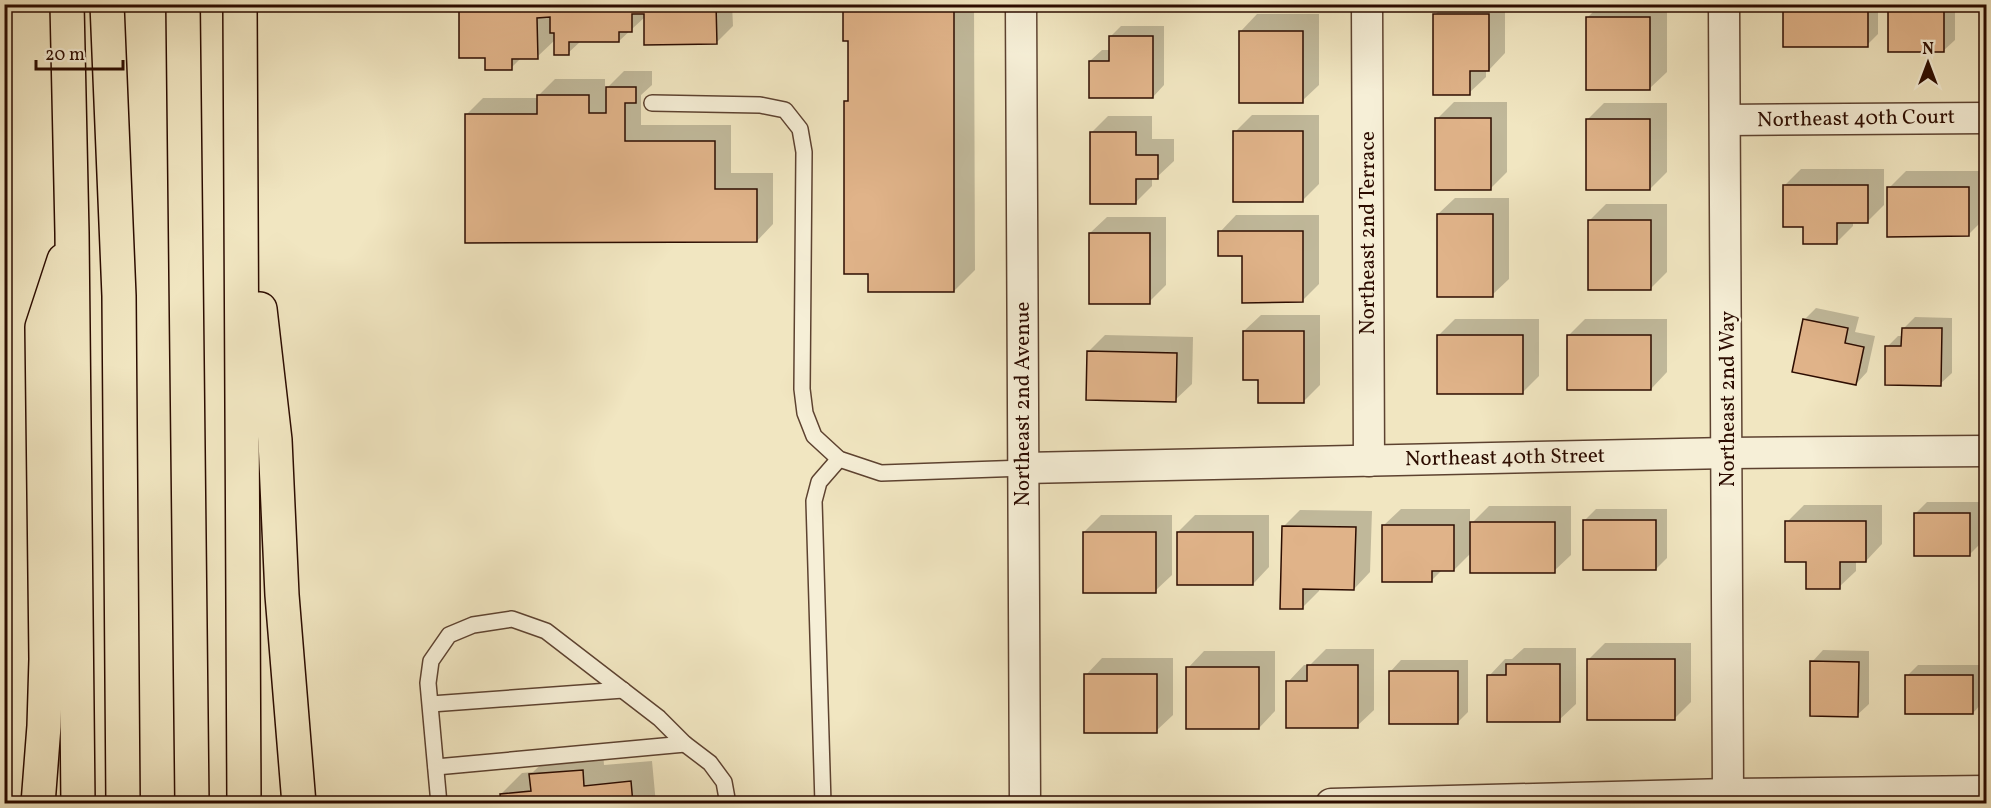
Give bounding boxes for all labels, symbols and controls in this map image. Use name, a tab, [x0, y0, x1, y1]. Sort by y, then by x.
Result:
scale bar	[36, 33, 123, 71]
north arrow	[1898, 33, 1958, 93]
text: N	[1922, 39, 1934, 61]
text: 20 m	[45, 43, 85, 68]
street label: Northeast 40th Court	[1757, 103, 1955, 135]
street label: Northeast 2nd Terrace	[1354, 131, 1383, 335]
street label: Northeast 2nd Avenue	[1009, 301, 1038, 506]
street label: Northeast 2nd Way	[1714, 310, 1743, 487]
street label: Northeast 40th Street	[1405, 442, 1605, 474]

